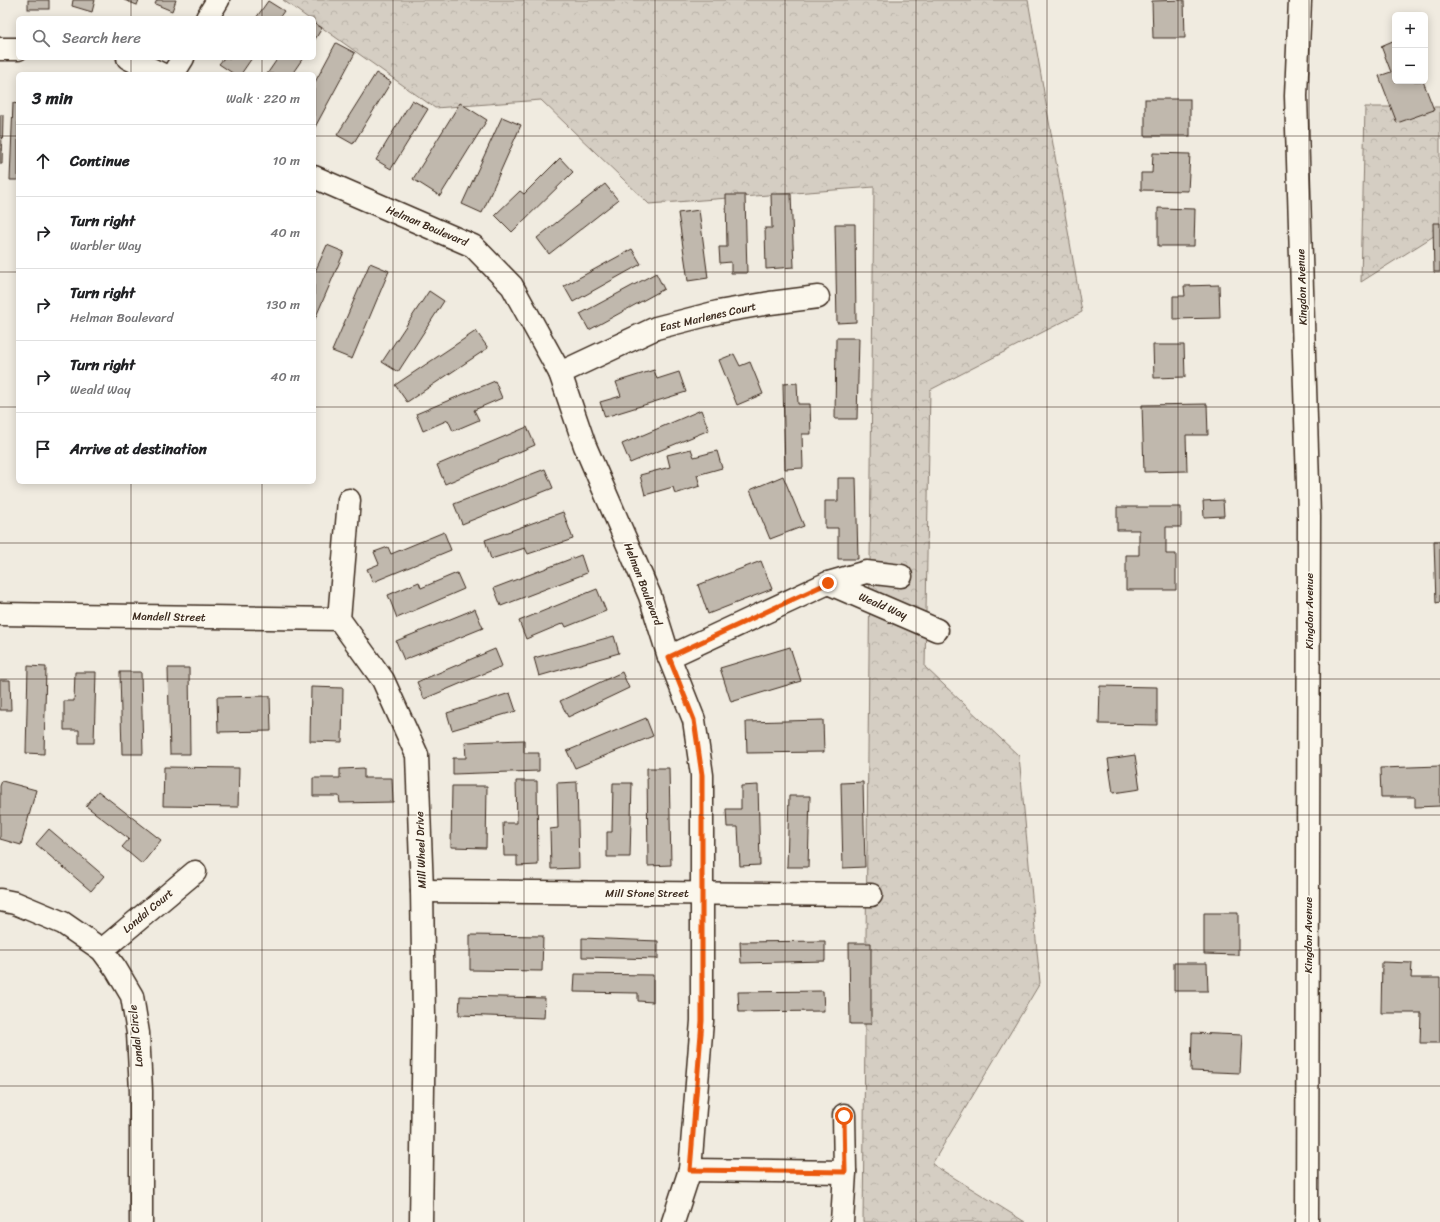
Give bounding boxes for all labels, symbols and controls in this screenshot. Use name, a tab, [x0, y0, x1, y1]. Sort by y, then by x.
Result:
map controls	[1392, 12, 1428, 84]
button: +	[1392, 12, 1428, 48]
search box	[16, 16, 316, 60]
text: Search here	[62, 25, 141, 51]
icon: search	[30, 27, 52, 49]
button: −	[1392, 48, 1428, 84]
text: 3 min	[32, 83, 73, 113]
text: Walk · 220 m	[226, 87, 300, 110]
text: Continue	[70, 148, 130, 174]
text: 10 m	[273, 149, 300, 172]
icon: ahead	[32, 150, 54, 172]
street label: Helman Boulevard	[383, 200, 472, 252]
text: Turn right	[70, 208, 135, 234]
text: 40 m	[270, 221, 300, 244]
icon: right	[32, 222, 54, 244]
text: Warbler Way	[70, 234, 141, 257]
street label: Kingdon Avenue	[1291, 248, 1313, 326]
text: Turn right	[70, 280, 135, 306]
text: 130 m	[266, 293, 300, 316]
icon: right	[32, 294, 54, 316]
street label: East Marlenes Court	[658, 297, 758, 337]
text: Helman Boulevard	[70, 306, 173, 329]
text: Turn right	[70, 352, 135, 378]
text: 40 m	[270, 365, 300, 388]
icon: right	[32, 366, 54, 388]
text: Weald Way	[70, 378, 131, 401]
text: Arrive at destination	[70, 436, 207, 462]
icon: arrive	[32, 438, 54, 460]
street label: Helman Boulevard	[618, 540, 668, 629]
street label: Kingdon Avenue	[1300, 572, 1319, 649]
route end	[819, 574, 837, 592]
street label: Weald Way	[856, 587, 911, 625]
street label: Mandell Street	[132, 607, 206, 627]
street label: Mill Wheel Drive	[410, 811, 432, 889]
street label: Londal Court	[118, 884, 178, 938]
street label: Mill Stone Street	[605, 884, 689, 903]
street label: Kingdon Avenue	[1299, 896, 1318, 973]
street label: Londal Circle	[123, 1004, 149, 1068]
route start	[835, 1107, 853, 1125]

